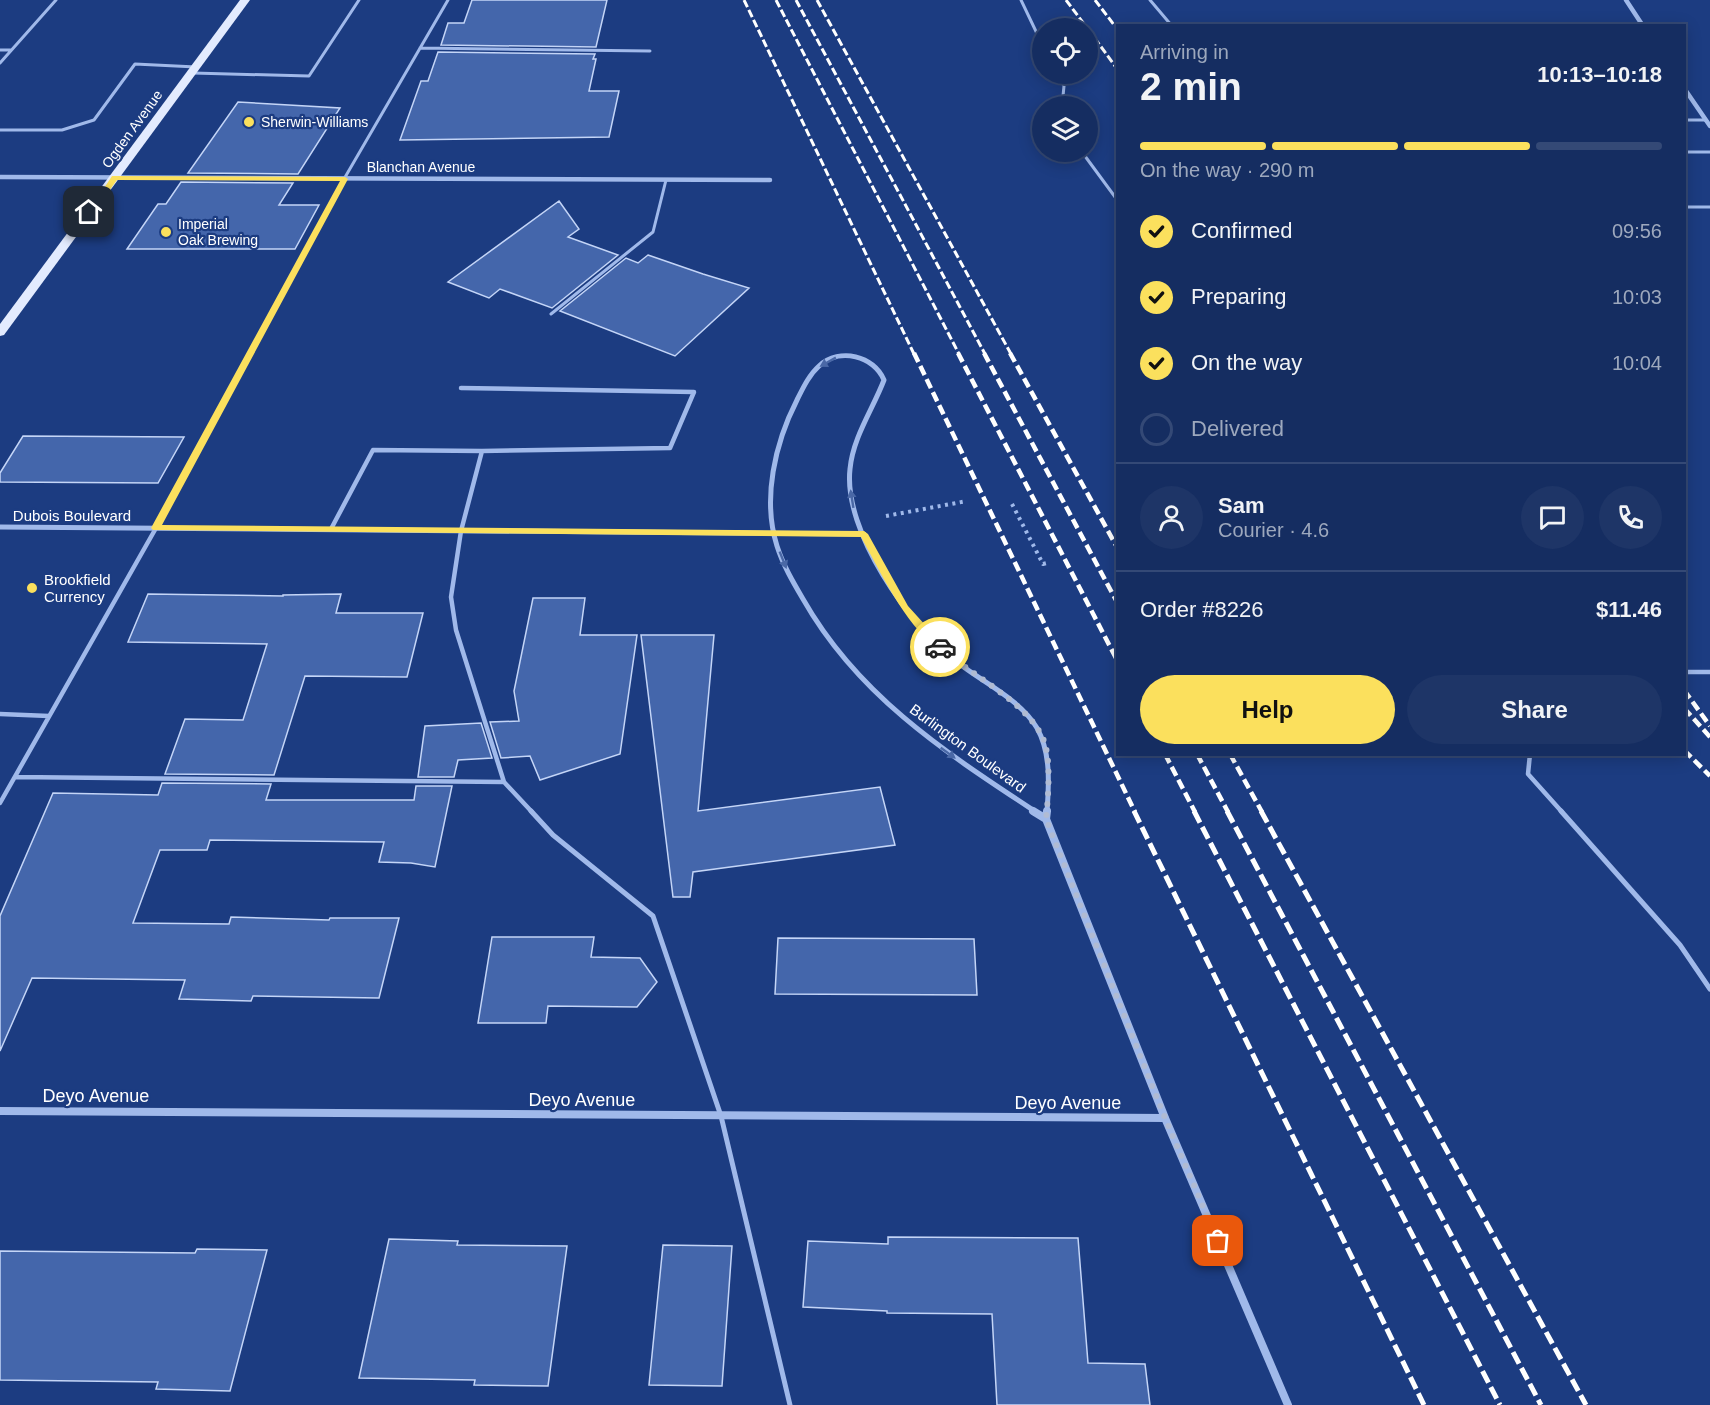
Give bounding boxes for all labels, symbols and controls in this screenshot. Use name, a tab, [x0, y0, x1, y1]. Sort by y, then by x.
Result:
map controls	[1032, 18, 1098, 162]
button: locate	[1032, 18, 1098, 84]
text: Arriving in	[1140, 41, 1229, 63]
text: 10:13–10:18	[1537, 62, 1662, 87]
text: 2 min	[1140, 65, 1242, 108]
street label: Ogden Avenue	[98, 87, 166, 171]
button: layers	[1032, 96, 1098, 162]
place label: Sherwin-Williams	[261, 114, 368, 130]
marker: Sherwin-Williams	[242, 115, 256, 129]
street label: Blanchan Avenue	[367, 159, 476, 175]
text: On the way · 290 m	[1140, 159, 1315, 181]
pin	[63, 186, 114, 237]
icon: home	[72, 195, 105, 228]
icon: check	[1140, 215, 1173, 248]
place label: Imperial Oak Brewing	[178, 216, 258, 248]
text: Confirmed	[1191, 218, 1292, 243]
text: 09:56	[1612, 220, 1662, 242]
marker: Imperial Oak Brewing	[159, 225, 173, 239]
icon: check	[1140, 281, 1173, 314]
text: Preparing	[1191, 284, 1286, 309]
text: 10:03	[1612, 286, 1662, 308]
icon: check	[1140, 347, 1173, 380]
text: On the way	[1191, 350, 1302, 375]
text: 10:04	[1612, 352, 1662, 374]
one-way arrow	[819, 357, 836, 367]
text: Delivered	[1191, 416, 1284, 441]
button: person	[1140, 486, 1203, 549]
button: chat	[1521, 486, 1584, 549]
button: phone	[1599, 486, 1662, 549]
one-way arrow	[847, 490, 856, 509]
text: Sam	[1218, 493, 1264, 518]
street label: Dubois Boulevard	[13, 507, 131, 524]
text: Courier · 4.6	[1218, 519, 1329, 541]
one-way arrow	[779, 551, 788, 569]
place label: Brookfield Currency	[44, 571, 111, 605]
marker: Brookfield Currency	[25, 581, 39, 595]
text: Order #8226	[1140, 597, 1264, 622]
text: $11.46	[1596, 597, 1662, 622]
courier	[910, 617, 970, 677]
icon: car	[924, 631, 957, 664]
button: Help	[1140, 675, 1395, 744]
button: Share	[1407, 675, 1662, 744]
street label: Burlington Boulevard	[907, 700, 1029, 796]
one-way arrow	[940, 747, 956, 759]
street label: Deyo Avenue	[43, 1086, 149, 1106]
street label: Deyo Avenue	[529, 1090, 635, 1110]
street label: Deyo Avenue	[1015, 1093, 1121, 1113]
pin	[1192, 1215, 1243, 1266]
icon: bag	[1201, 1224, 1234, 1257]

